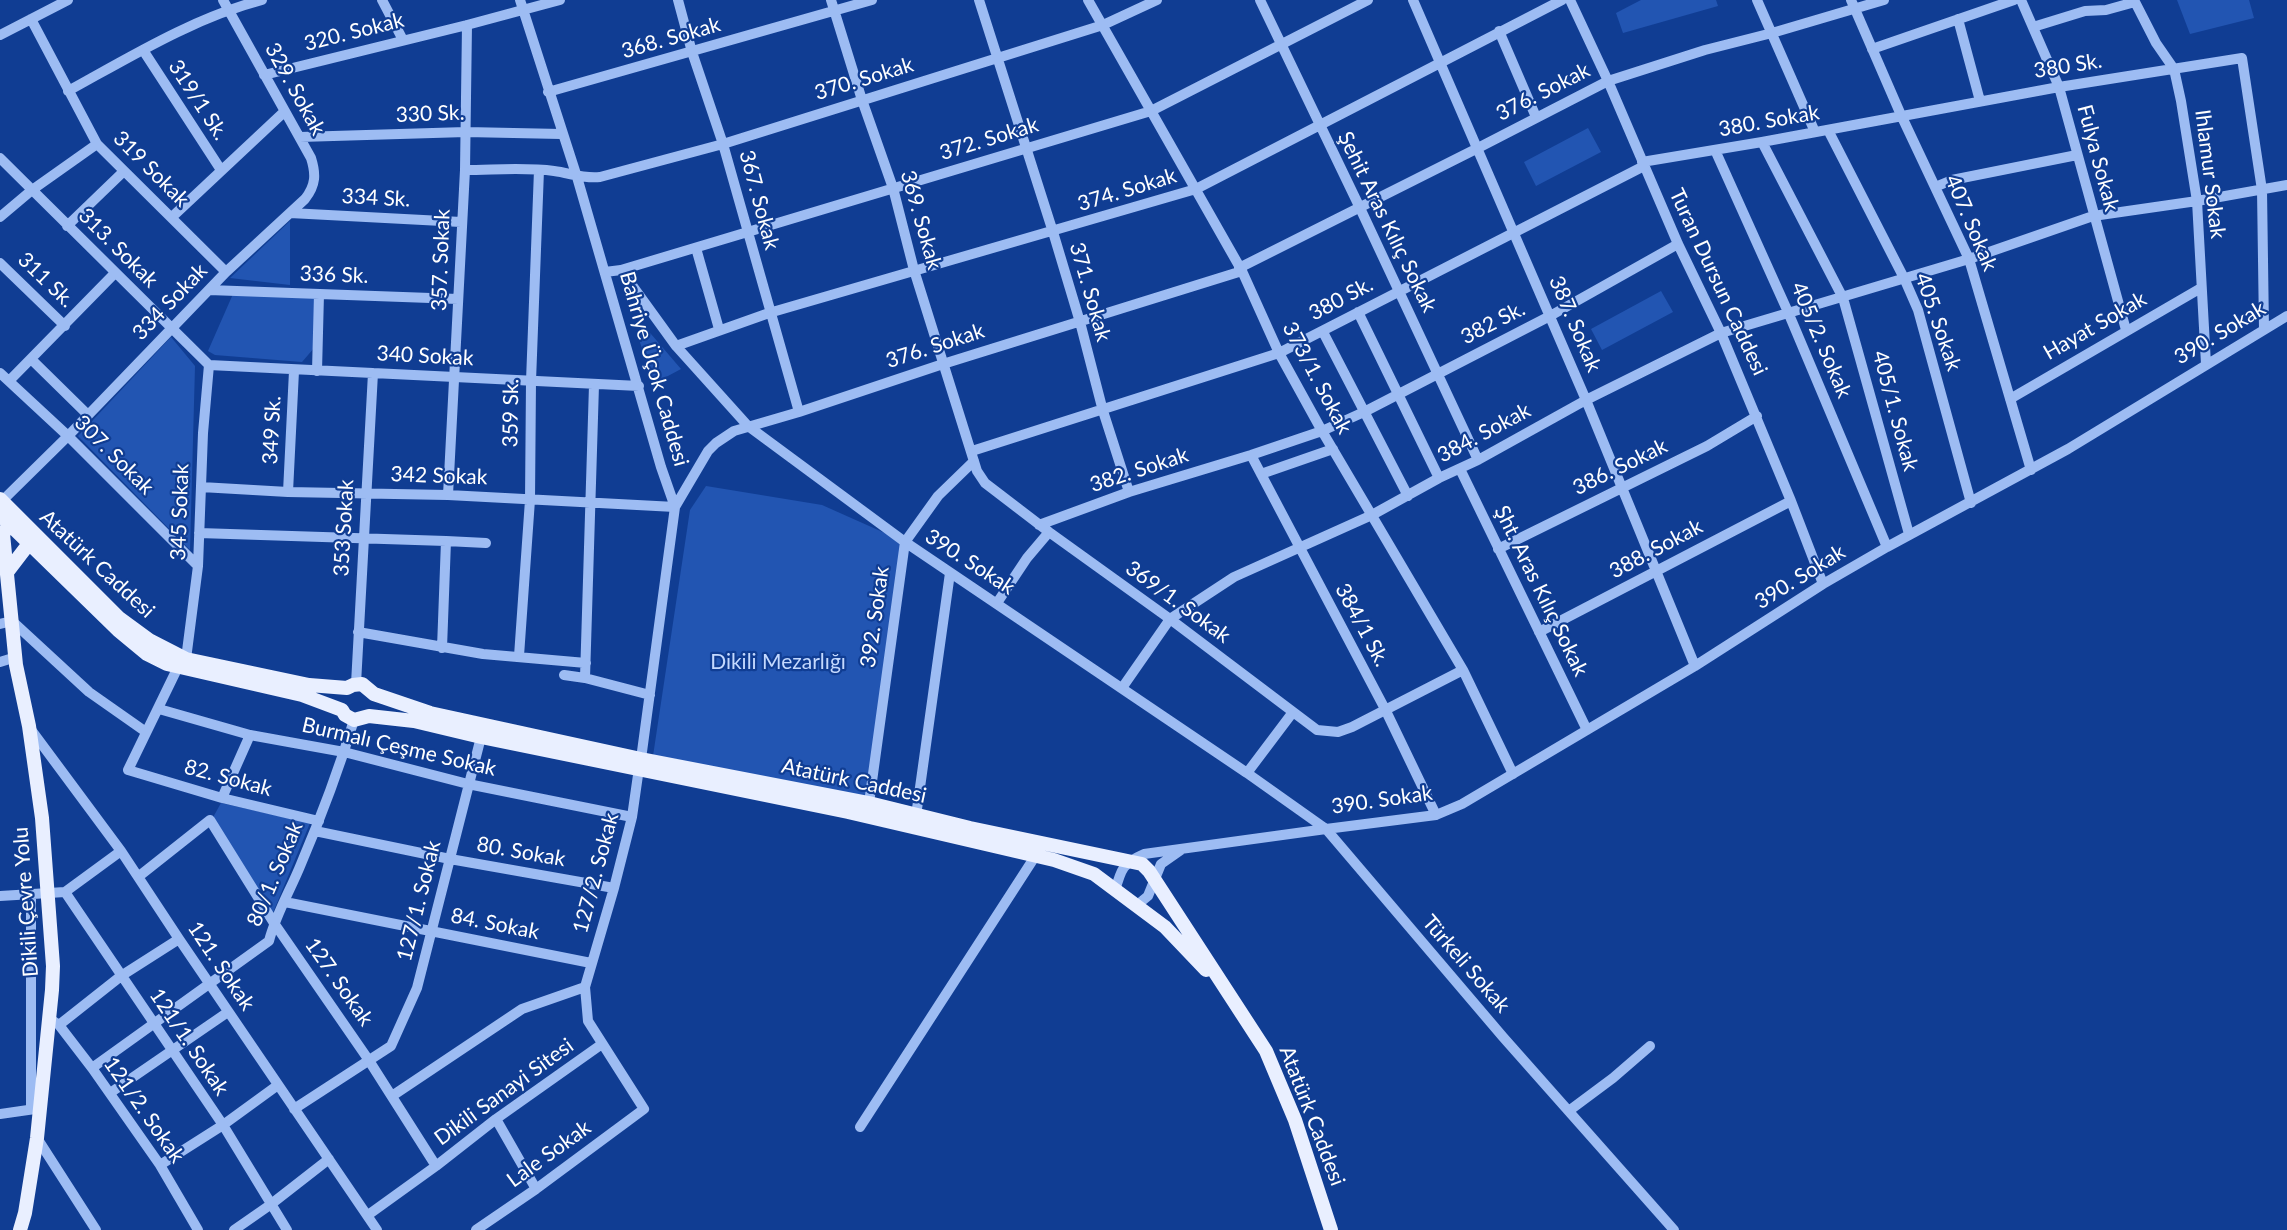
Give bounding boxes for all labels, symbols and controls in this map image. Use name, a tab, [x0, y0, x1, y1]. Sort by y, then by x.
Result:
street label: 320. Sokak	[302, 7, 406, 57]
street label: 368. Sokak	[619, 12, 723, 64]
street label: 329. Sokak	[259, 38, 331, 140]
street label: 380 Sk.	[2032, 48, 2104, 84]
street label: 370. Sokak	[812, 52, 916, 106]
street label: 319/1 Sk.	[163, 55, 233, 145]
street label: 376. Sokak	[1492, 58, 1594, 126]
street label: 330 Sk.	[395, 100, 465, 128]
street label: 380. Sokak	[1717, 100, 1821, 142]
street label: Fulya Sokak	[2072, 102, 2124, 214]
street label: Ihlamur Sokak	[2190, 108, 2230, 240]
street label: 372. Sokak	[937, 112, 1041, 166]
street label: 319 Sokak	[108, 126, 194, 212]
street label: Şehit Aras Kılıç Sokak	[1332, 127, 1442, 317]
street label: 367. Sokak	[734, 148, 784, 252]
street label: 374. Sokak	[1075, 163, 1179, 217]
street label: 369. Sokak	[895, 168, 947, 272]
street label: 407. Sokak	[1939, 171, 2003, 275]
street label: 334 Sk.	[341, 184, 411, 212]
street label: Turan Dursun Caddesi	[1664, 185, 1772, 379]
street label: 313. Sokak	[73, 203, 163, 293]
street label: 357. Sokak	[427, 209, 455, 311]
street label: 371. Sokak	[1064, 240, 1116, 344]
street label: 311 Sk.	[13, 247, 79, 313]
street label: 334 Sokak	[127, 258, 213, 346]
street label: 336 Sk.	[299, 261, 369, 289]
street label: Bahriye Üçok Caddesi	[614, 269, 694, 469]
street label: 405. Sokak	[1910, 270, 1966, 374]
street label: 380 Sk.	[1305, 272, 1377, 326]
street label: 387. Sokak	[1543, 272, 1607, 376]
street label: 405/2. Sokak	[1785, 278, 1857, 402]
street label: Hayat Sokak	[2039, 286, 2151, 366]
street label: 382 Sk.	[1457, 296, 1529, 350]
street label: 390. Sokak	[2170, 296, 2270, 370]
street label: 376. Sokak	[883, 318, 987, 374]
street label: 373/1. Sokak	[1277, 318, 1357, 438]
street label: 340 Sokak	[376, 341, 474, 371]
street label: 405/1. Sokak	[1867, 348, 1923, 474]
street label: 359 Sk.	[498, 378, 524, 448]
street label: 349 Sk.	[258, 395, 286, 465]
street label: 384. Sokak	[1433, 398, 1535, 468]
street label: 307. Sokak	[69, 410, 159, 500]
street label: 386. Sokak	[1569, 433, 1671, 501]
street label: 382. Sokak	[1087, 442, 1191, 498]
street label: 342 Sokak	[390, 462, 488, 490]
street label: 345 Sokak	[166, 463, 194, 561]
street label: 353 Sokak	[329, 479, 359, 577]
street label: Şht. Aras Kılıç Sokak	[1489, 502, 1593, 680]
street label: Atatürk Caddesi	[34, 504, 160, 624]
street label: 388. Sokak	[1605, 514, 1707, 584]
street label: 390. Sokak	[920, 524, 1020, 600]
street label: 390. Sokak	[1750, 539, 1850, 615]
street label: 369/1. Sokak	[1121, 555, 1235, 649]
street label: 392. Sokak	[855, 565, 895, 669]
street label: 384/1 Sk.	[1330, 579, 1394, 671]
park label: Dikili Mezarlığı	[710, 649, 846, 675]
street label: Burmalı Çeşme Sokak	[299, 712, 499, 782]
street label: Atatürk Caddesi	[779, 753, 929, 809]
street label: 82. Sokak	[181, 754, 275, 802]
street label: 390. Sokak	[1330, 780, 1434, 820]
street label: 127/2. Sokak	[568, 810, 624, 936]
street label: 80/1. Sokak	[242, 818, 308, 930]
street label: Dikili Çevre Yolu	[8, 826, 44, 978]
street label: 80. Sokak	[475, 832, 567, 872]
street label: 127/1. Sokak	[392, 838, 446, 964]
street label: 84. Sokak	[449, 903, 541, 945]
street label: Türkeli Sokak	[1417, 910, 1515, 1018]
street label: 121. Sokak	[182, 917, 260, 1015]
street label: 127. Sokak	[299, 933, 379, 1031]
street label: 121/1. Sokak	[144, 984, 234, 1100]
street label: Dikili Sanayi Sitesi	[430, 1033, 578, 1151]
street label: Atatürk Caddesi	[1274, 1043, 1350, 1189]
street label: 121/2. Sokak	[98, 1052, 190, 1168]
street label: Lale Sokak	[502, 1115, 596, 1193]

